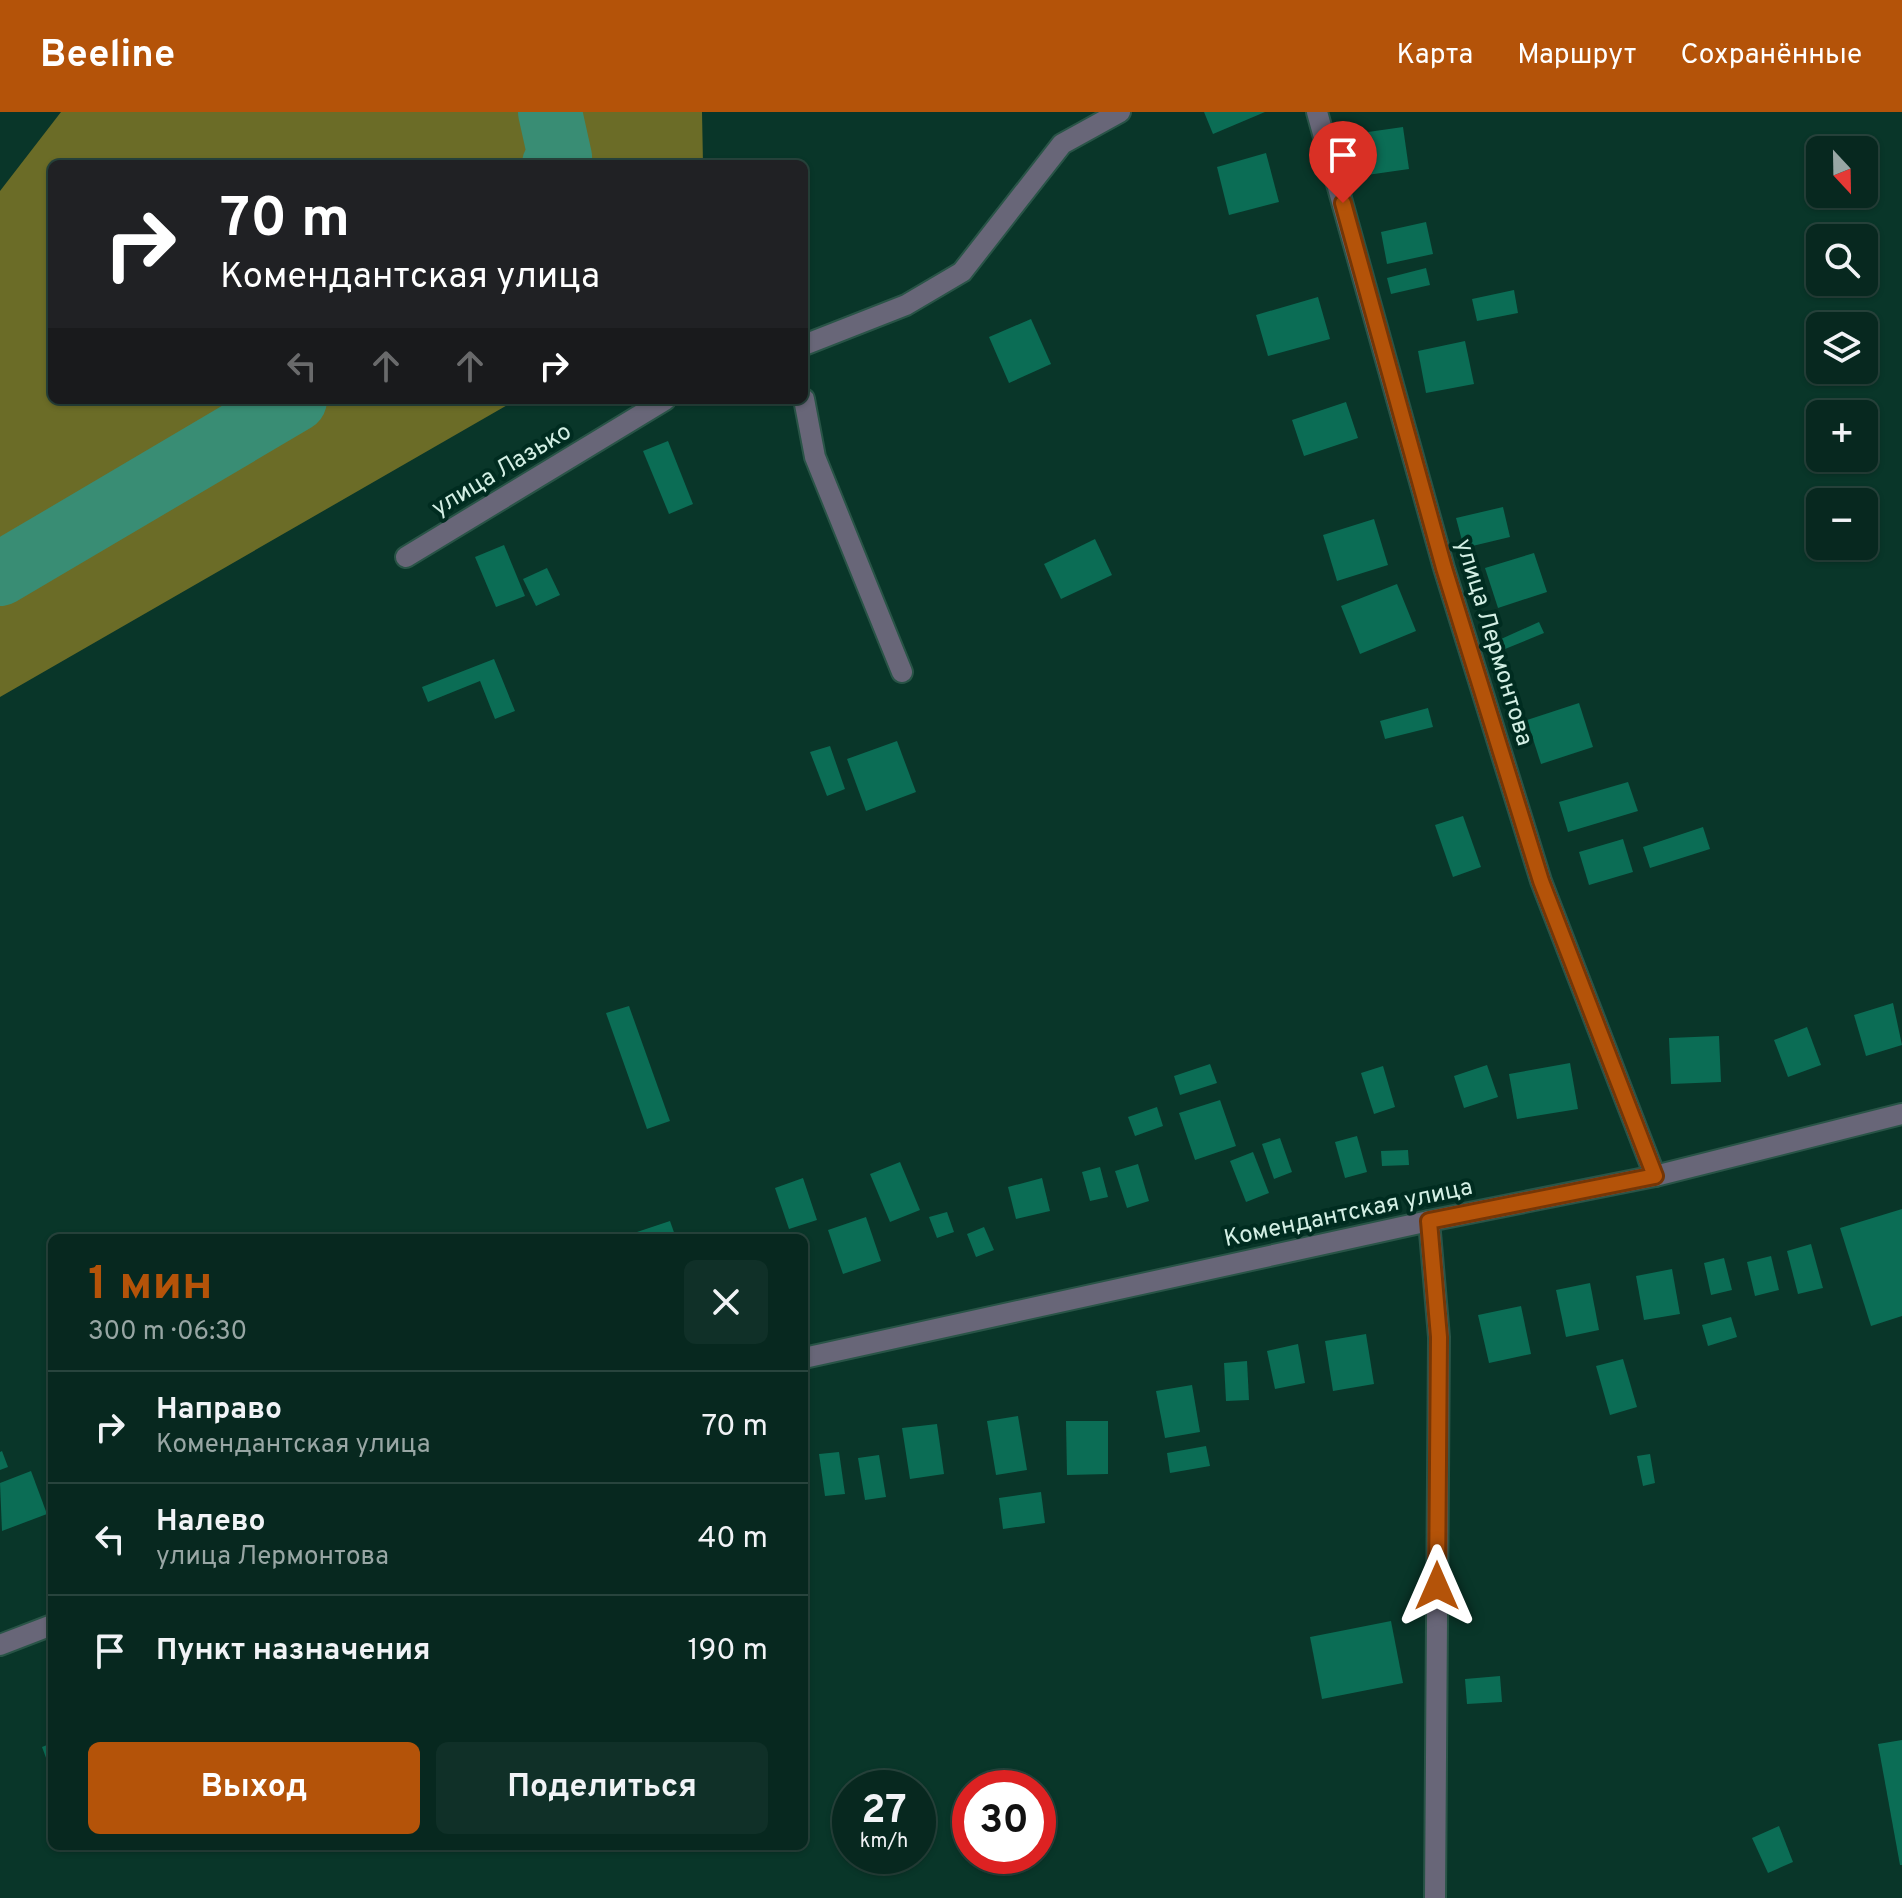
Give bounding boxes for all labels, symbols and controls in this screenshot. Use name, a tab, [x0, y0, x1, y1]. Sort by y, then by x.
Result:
text: Beeline	[40, 32, 175, 81]
text: Карта	[1397, 38, 1473, 74]
text: Маршрут	[1517, 38, 1636, 74]
text: Сохранённые	[1680, 38, 1862, 74]
pin	[1309, 121, 1377, 203]
icon: arrive	[1321, 133, 1365, 177]
north arrow	[1806, 136, 1878, 208]
map controls	[1806, 136, 1878, 560]
text: 70 m	[220, 186, 350, 256]
icon: right	[88, 192, 192, 296]
button: search	[1806, 224, 1878, 296]
text: Комендантская улица	[220, 255, 600, 301]
button: layers	[1806, 312, 1878, 384]
icon: left	[280, 344, 324, 388]
icon: ahead	[364, 344, 408, 388]
icon: ahead	[448, 344, 492, 388]
icon: right	[532, 344, 576, 388]
button: +	[1806, 400, 1878, 472]
street label: улица Лазько	[427, 417, 577, 524]
button: −	[1806, 488, 1878, 560]
street label: улица Лермонтова	[1447, 535, 1539, 750]
street label: Комендантская улица	[1221, 1173, 1475, 1255]
text: 1 мин	[88, 1256, 213, 1316]
button: close	[684, 1260, 768, 1344]
text: 300 m · 06:30	[88, 1316, 247, 1349]
text: Направо	[156, 1392, 282, 1429]
icon: right	[88, 1405, 132, 1449]
text: 70 m	[702, 1409, 768, 1446]
text: Комендантская улица	[156, 1429, 430, 1462]
text: Налево	[156, 1504, 265, 1541]
icon: left	[88, 1517, 132, 1561]
text: 40 m	[698, 1521, 768, 1558]
text: улица Лермонтова	[156, 1541, 389, 1574]
position arrow	[1395, 1544, 1479, 1628]
icon: arrive	[88, 1629, 132, 1673]
text: Пункт назначения	[156, 1633, 430, 1670]
text: 190 m	[687, 1633, 768, 1670]
button: Выход	[88, 1742, 420, 1834]
button: Поделиться	[436, 1742, 768, 1834]
speed limit sign: 30	[952, 1770, 1056, 1874]
text: 27	[861, 1787, 907, 1837]
text: km/h	[860, 1829, 908, 1855]

